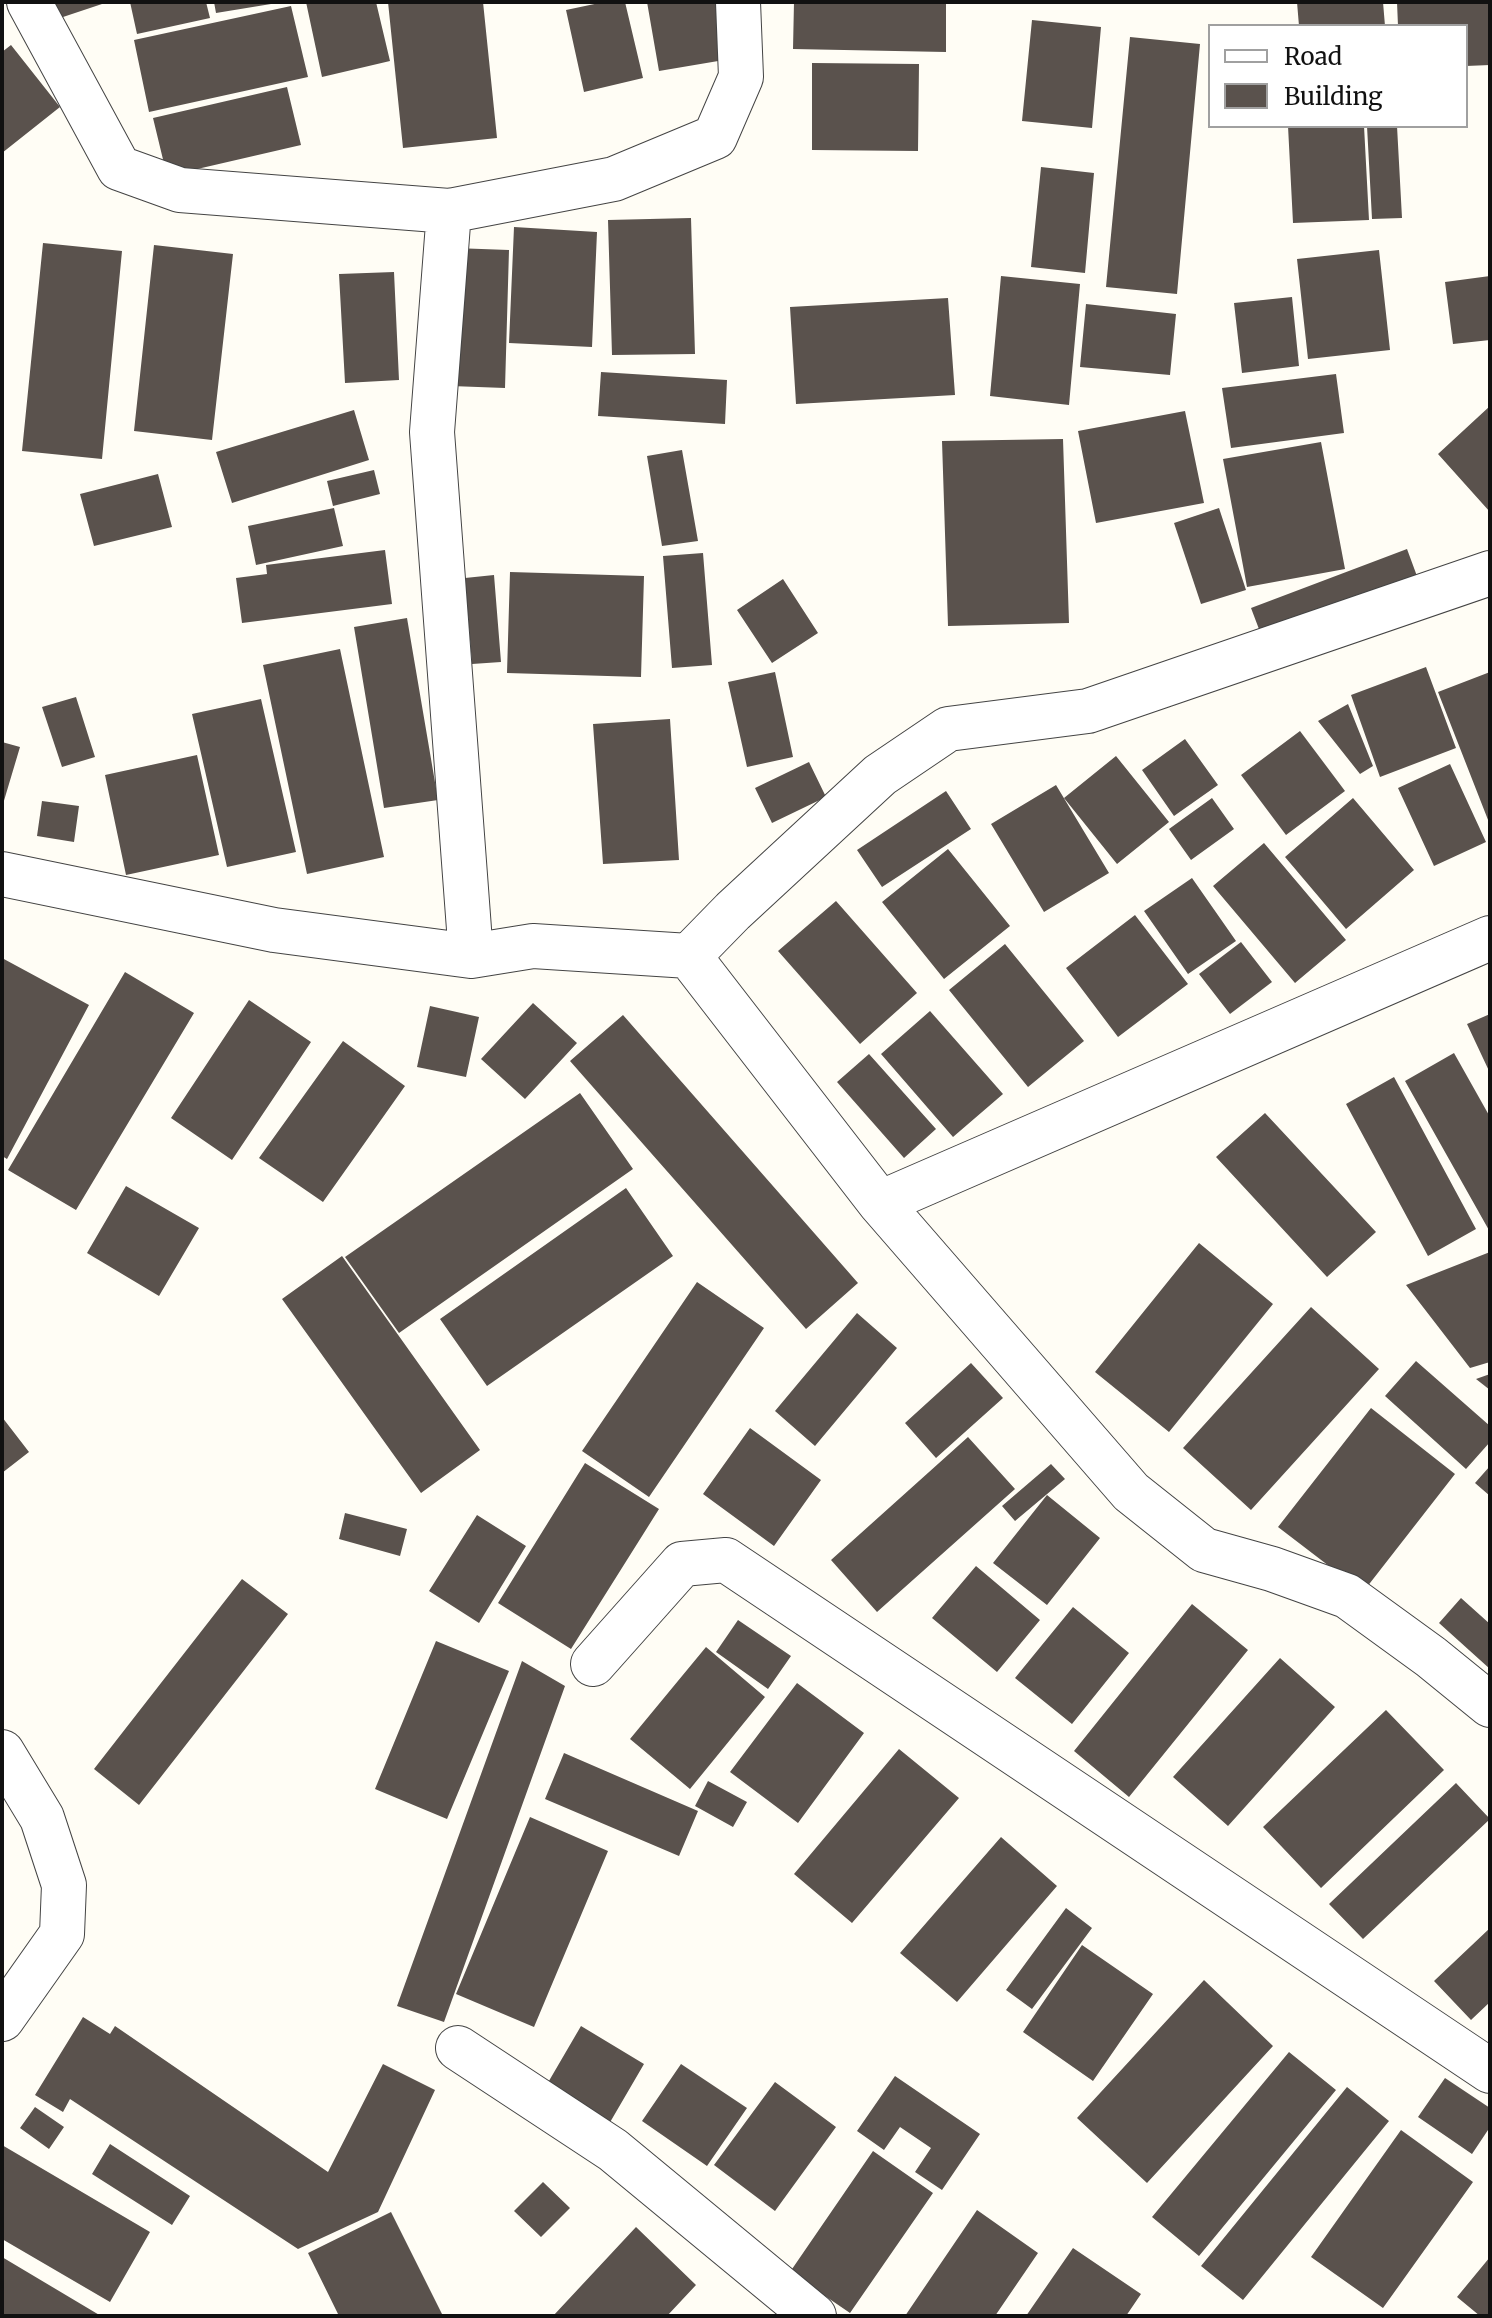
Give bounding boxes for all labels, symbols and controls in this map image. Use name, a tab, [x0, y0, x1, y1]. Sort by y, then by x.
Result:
legend	[1208, 24, 1468, 128]
text: Road	[1284, 41, 1342, 72]
text: Building	[1284, 81, 1383, 112]

